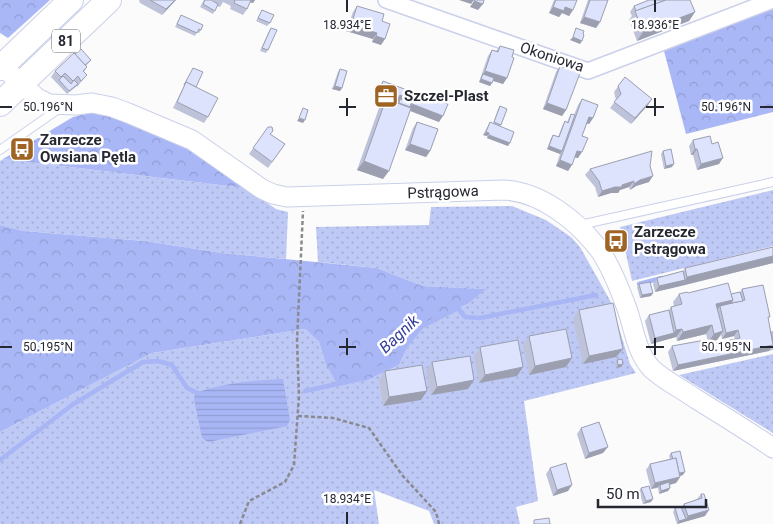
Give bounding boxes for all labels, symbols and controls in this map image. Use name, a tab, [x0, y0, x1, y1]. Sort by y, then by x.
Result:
text: 18.934°E	[323, 18, 371, 32]
text: 18.936°E	[631, 18, 679, 32]
road number: 81	[52, 29, 80, 52]
street label: Okoniowa	[518, 38, 586, 76]
office icon: Szczel-Plast	[373, 83, 399, 109]
place label: Szczel-Plast	[404, 87, 489, 105]
text: 50.196°N	[23, 100, 73, 114]
text: 50.196°N	[701, 100, 751, 114]
place label: Zarzecze Owsiana Pętla	[40, 131, 136, 166]
bus stop icon: Zarzecze Owsiana Pętla	[9, 136, 35, 162]
street label: Pstrągowa	[407, 182, 479, 202]
place label: Zarzecze Pstrągowa	[634, 223, 706, 258]
bus stop icon: Zarzecze Pstrągowa	[603, 228, 629, 254]
water label: Bagnik	[375, 310, 424, 357]
text: 50.195°N	[23, 340, 73, 354]
text: 50.195°N	[701, 340, 751, 354]
scale bar	[598, 476, 706, 508]
text: 50 m	[606, 485, 640, 503]
text: 18.934°E	[323, 492, 371, 506]

